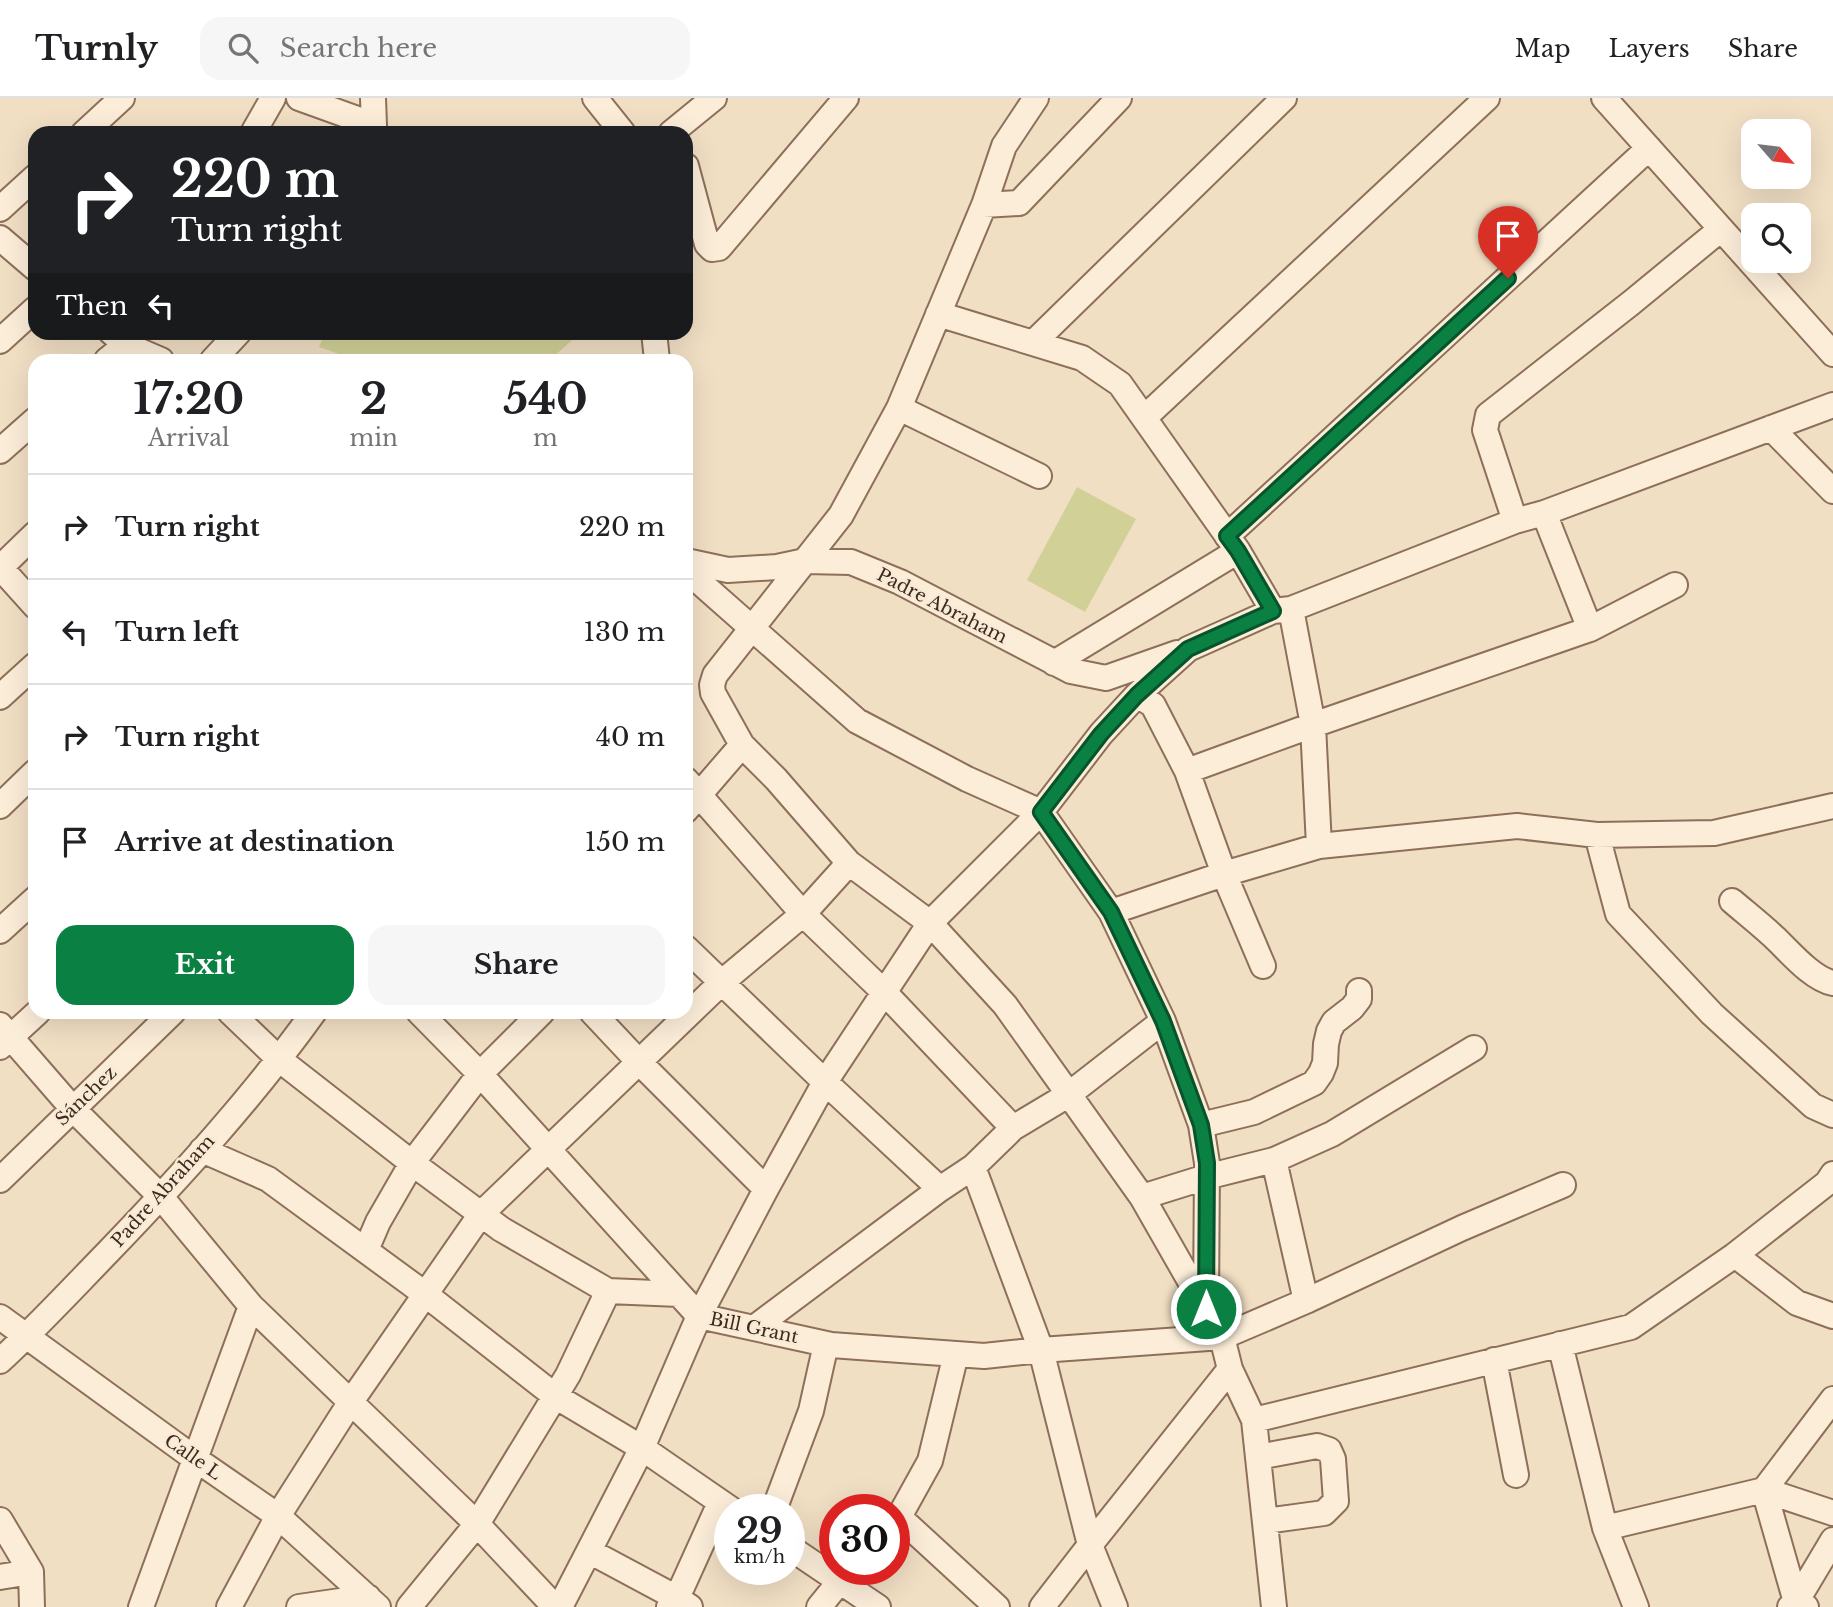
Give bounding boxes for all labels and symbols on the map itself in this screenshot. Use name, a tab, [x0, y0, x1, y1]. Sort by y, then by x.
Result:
north arrow	[1741, 119, 1811, 189]
pin	[1478, 206, 1538, 278]
street label: Padre Abraham	[873, 564, 1011, 648]
street label: Sánchez	[51, 1062, 121, 1130]
street label: Padre Abraham	[107, 1130, 219, 1252]
position arrow	[1169, 1272, 1243, 1346]
street label: Bill Grant	[708, 1308, 801, 1348]
street label: Calle L	[160, 1429, 226, 1485]
speed limit sign: 30	[819, 1494, 910, 1585]

